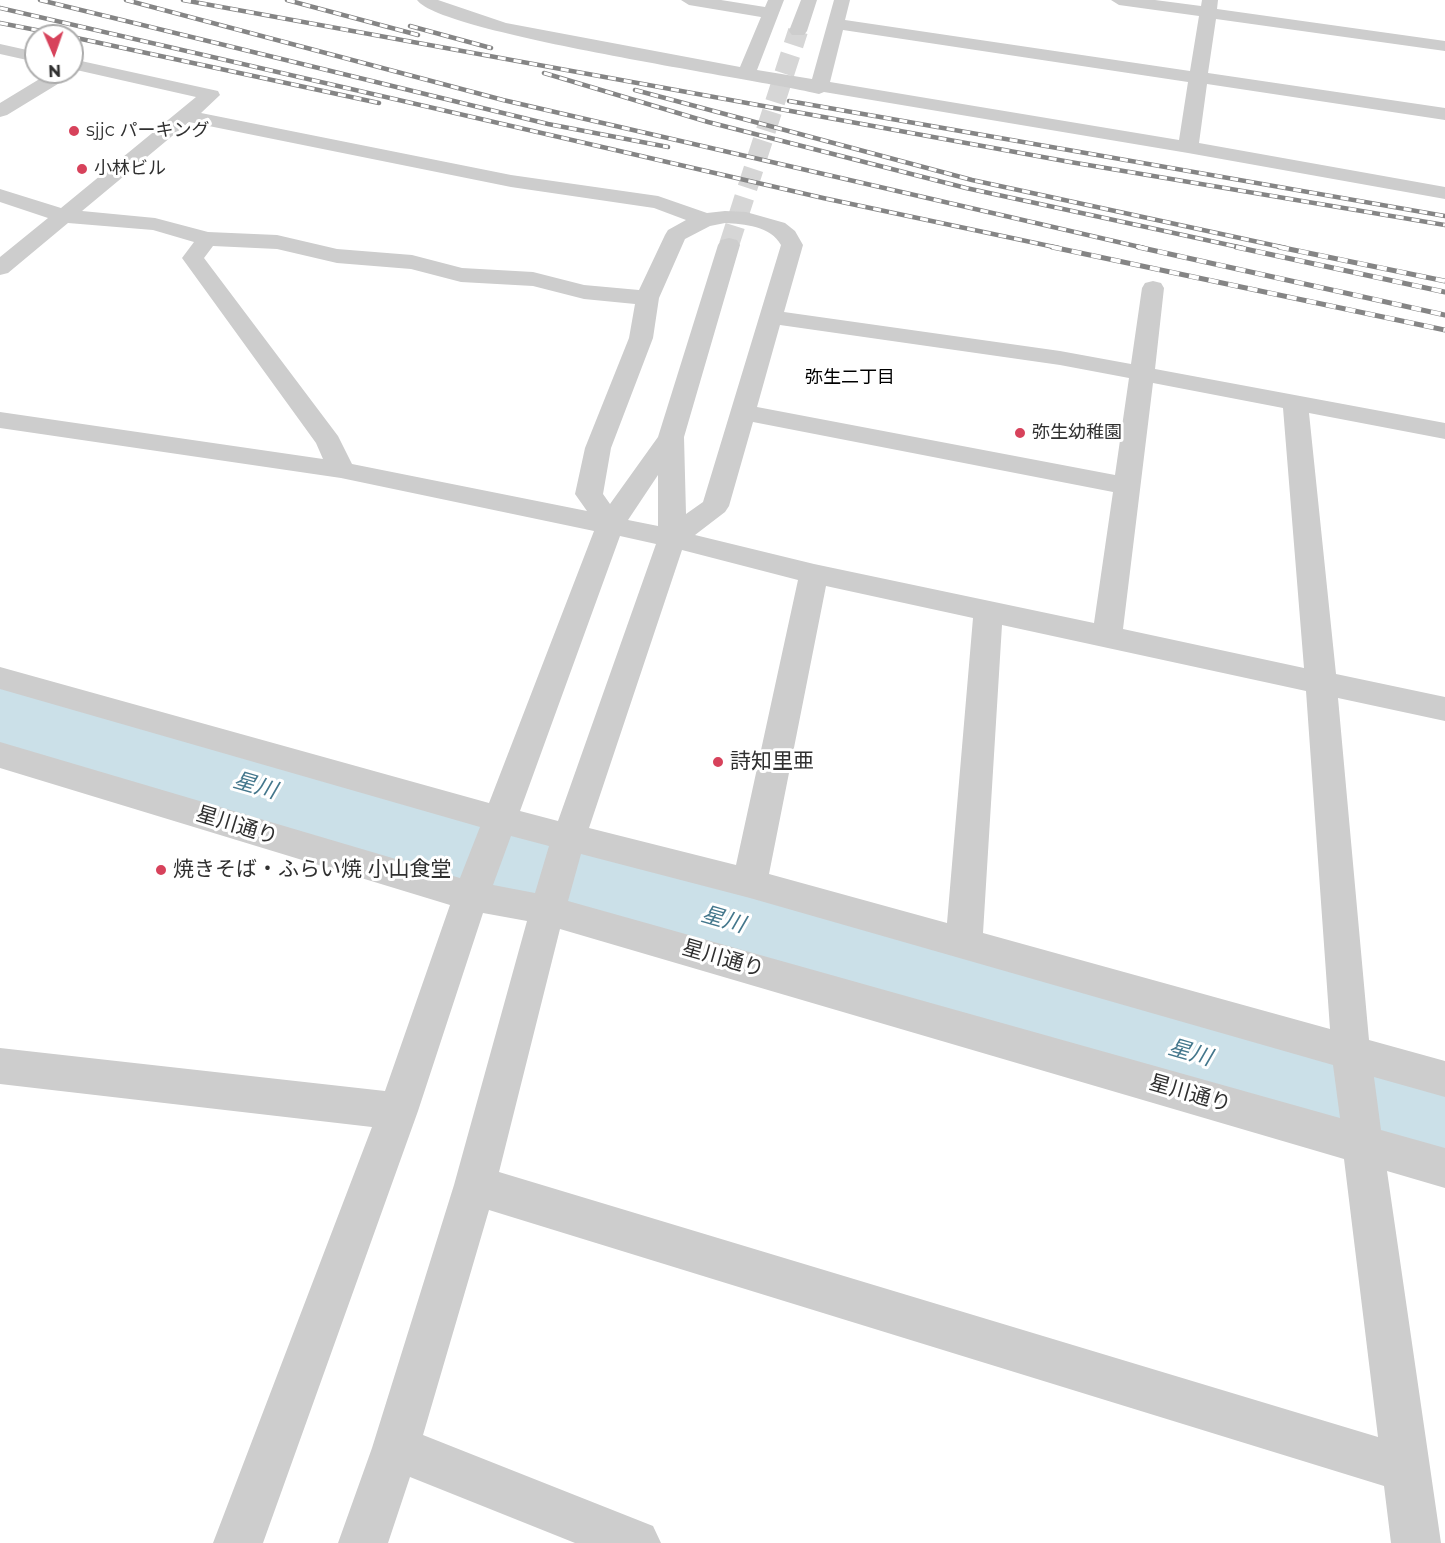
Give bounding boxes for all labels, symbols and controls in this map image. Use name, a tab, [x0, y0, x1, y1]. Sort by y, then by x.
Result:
north arrow	[24, 24, 84, 84]
text: N	[48, 61, 61, 80]
place label: sjjc パーキング	[86, 120, 209, 142]
marker: sjjc パーキング	[67, 124, 81, 138]
place label: 小林ビル	[94, 158, 166, 180]
marker: 小林ビル	[75, 162, 89, 176]
district label: 弥生二丁目	[805, 367, 895, 389]
place label: 弥生幼稚園	[1032, 422, 1122, 444]
marker: 弥生幼稚園	[1013, 426, 1027, 440]
place label: 詩知里亜	[730, 749, 814, 775]
marker: 詩知里亜	[711, 755, 725, 769]
water label: 星川	[230, 767, 280, 805]
street label: 星川通り	[193, 802, 281, 850]
place label: 焼きそば・ふらい焼 小山食堂	[173, 857, 452, 883]
marker: 焼きそば・ふらい焼 小山食堂	[154, 863, 168, 877]
water label: 星川	[698, 901, 748, 939]
street label: 星川通り	[679, 935, 767, 983]
water label: 星川	[1165, 1034, 1215, 1072]
street label: 星川通り	[1146, 1070, 1234, 1118]

